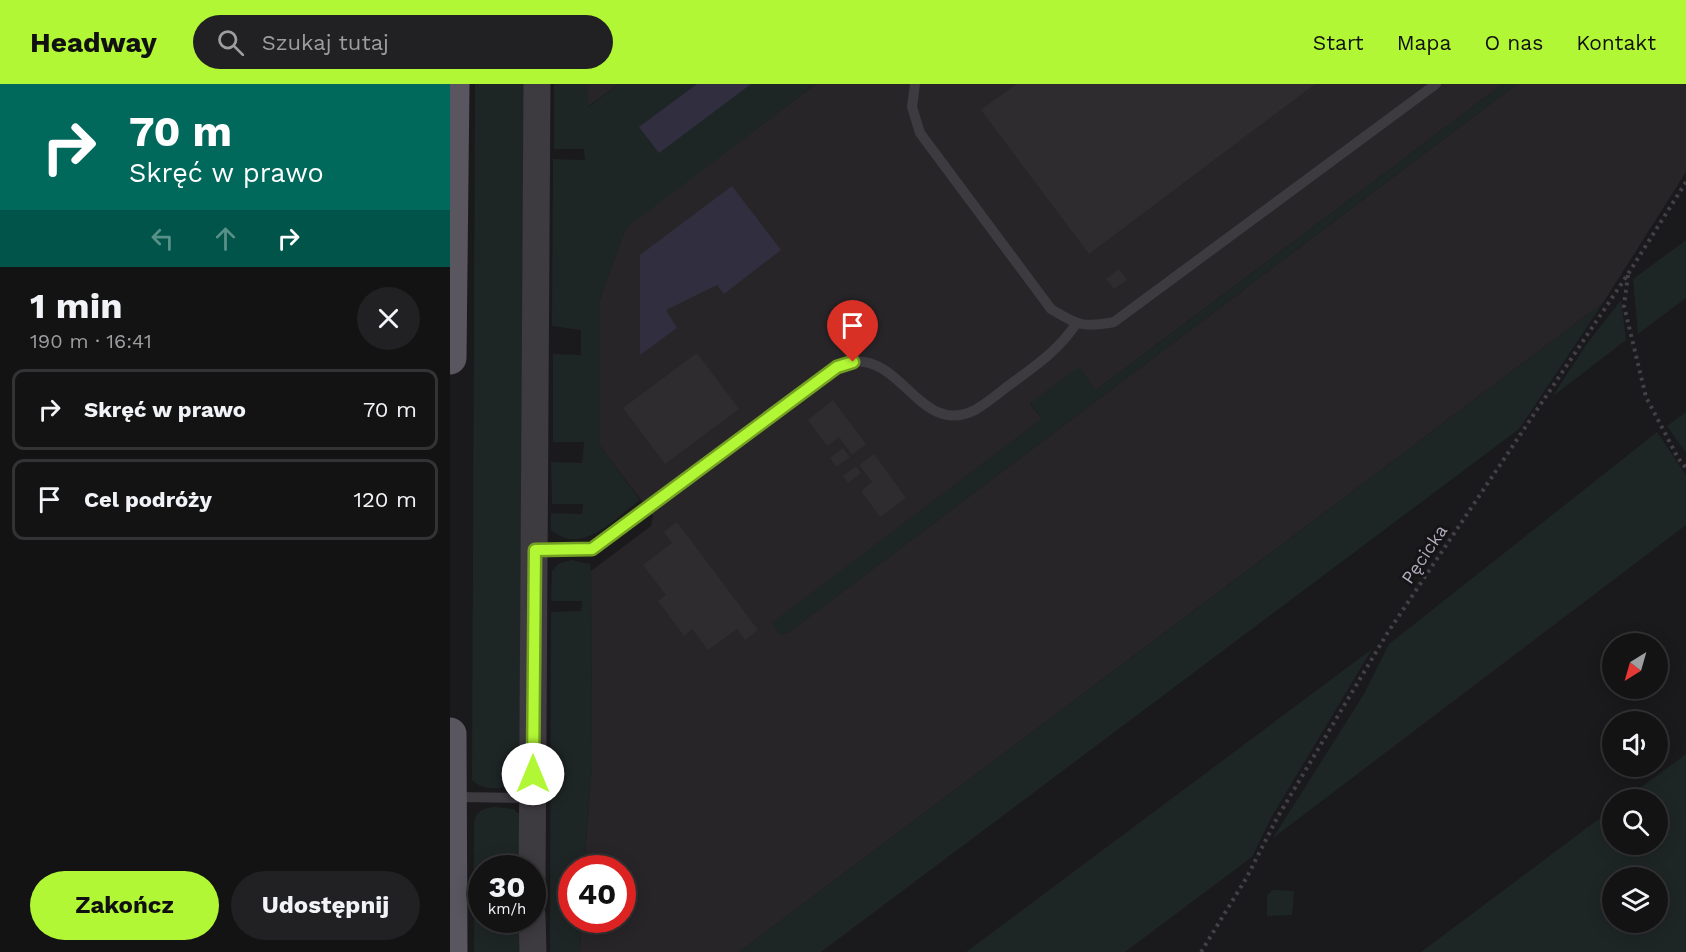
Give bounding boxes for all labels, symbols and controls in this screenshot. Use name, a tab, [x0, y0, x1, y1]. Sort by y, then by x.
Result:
search box	[193, 15, 613, 69]
text: Headway	[30, 26, 157, 59]
icon: search	[214, 26, 247, 59]
text: Szukaj tutaj	[262, 30, 389, 55]
text: Start	[1313, 30, 1364, 55]
text: Mapa	[1397, 30, 1451, 55]
text: O nas	[1484, 30, 1543, 55]
text: Kontakt	[1576, 30, 1656, 55]
text: 70 m	[129, 107, 232, 156]
icon: right	[30, 108, 108, 186]
text: Skręć w prawo	[129, 157, 324, 189]
icon: left	[146, 222, 179, 255]
icon: ahead	[209, 222, 242, 255]
icon: right	[272, 222, 305, 255]
text: 1 min	[30, 285, 122, 327]
button: close	[357, 287, 420, 350]
pin	[827, 300, 878, 362]
icon: arrive	[836, 309, 869, 342]
text: 190 m · 16:41	[30, 329, 152, 353]
icon: right	[33, 393, 66, 426]
text: Skręć w prawo	[84, 397, 246, 422]
text: 70 m	[363, 397, 417, 422]
icon: arrive	[33, 483, 66, 516]
text: Cel podróży	[84, 487, 212, 512]
text: 120 m	[353, 487, 417, 512]
street label: Pęcicka	[1397, 521, 1451, 587]
north arrow	[1602, 633, 1668, 699]
map controls	[1602, 633, 1668, 933]
button: sound	[1602, 711, 1668, 777]
position arrow	[501, 742, 565, 806]
button: search	[1602, 789, 1668, 855]
speed limit sign: 40	[558, 855, 636, 933]
button: layers	[1602, 867, 1668, 933]
text: 30	[488, 869, 526, 904]
button: Zakończ	[30, 871, 219, 940]
button: Udostępnij	[231, 871, 420, 940]
text: km/h	[488, 900, 526, 918]

